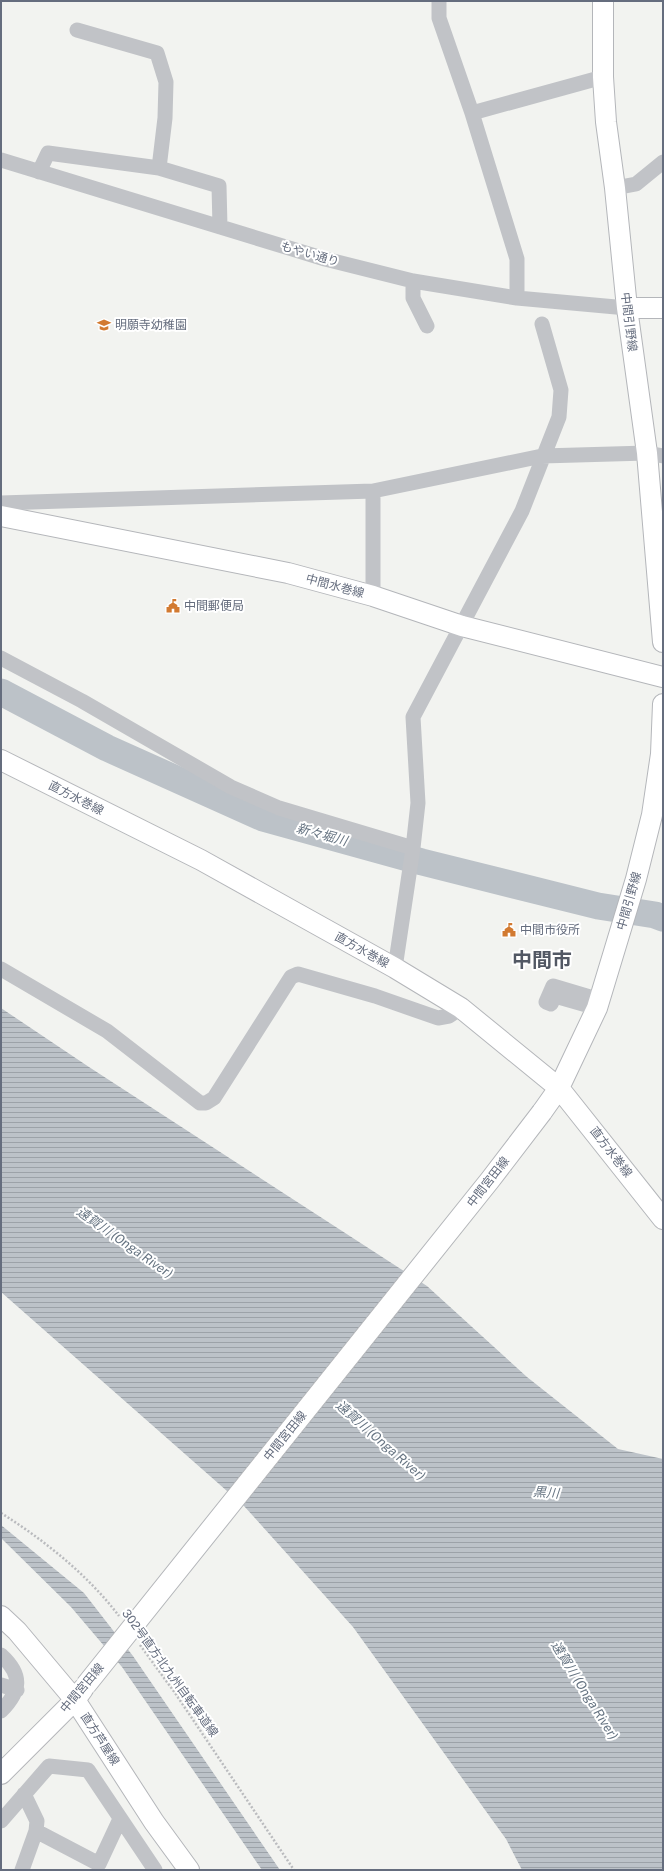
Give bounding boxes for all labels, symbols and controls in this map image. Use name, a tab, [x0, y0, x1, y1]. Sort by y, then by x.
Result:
street label: もやい通り	[279, 239, 341, 269]
street label: 中間引野線	[618, 291, 640, 353]
school or university icon: 明願寺幼稚園	[96, 317, 112, 333]
place label: 明願寺幼稚園	[115, 318, 187, 332]
street label: 中間水巻線	[304, 571, 366, 601]
public building icon: 中間郵便局	[165, 598, 181, 614]
place label: 中間郵便局	[184, 599, 244, 613]
street label: 直方水巻線	[46, 778, 106, 818]
water label: 新々堀川	[295, 821, 351, 849]
street label: 中間引野線	[614, 870, 644, 932]
public building icon: 中間市役所	[501, 922, 517, 938]
place label: 中間市役所	[520, 923, 580, 937]
street label: 直方水巻線	[332, 929, 392, 971]
district label: 中間市	[512, 948, 572, 972]
street label: 直方水巻線	[587, 1124, 635, 1180]
street label: 中間宮田線	[464, 1154, 512, 1210]
water label: 遠賀川 (Onga River)	[74, 1204, 176, 1281]
water label: 遠賀川 (Onga River)	[333, 1397, 428, 1483]
street label: 中間宮田線	[261, 1408, 309, 1464]
water label: 黒川	[532, 1484, 561, 1501]
street label: 302号直方北九州自転車道線	[119, 1607, 221, 1739]
water label: 遠賀川 (Onga River)	[548, 1638, 621, 1742]
street label: 中間宮田線	[57, 1661, 107, 1715]
street label: 直方芦屋線	[78, 1710, 122, 1768]

